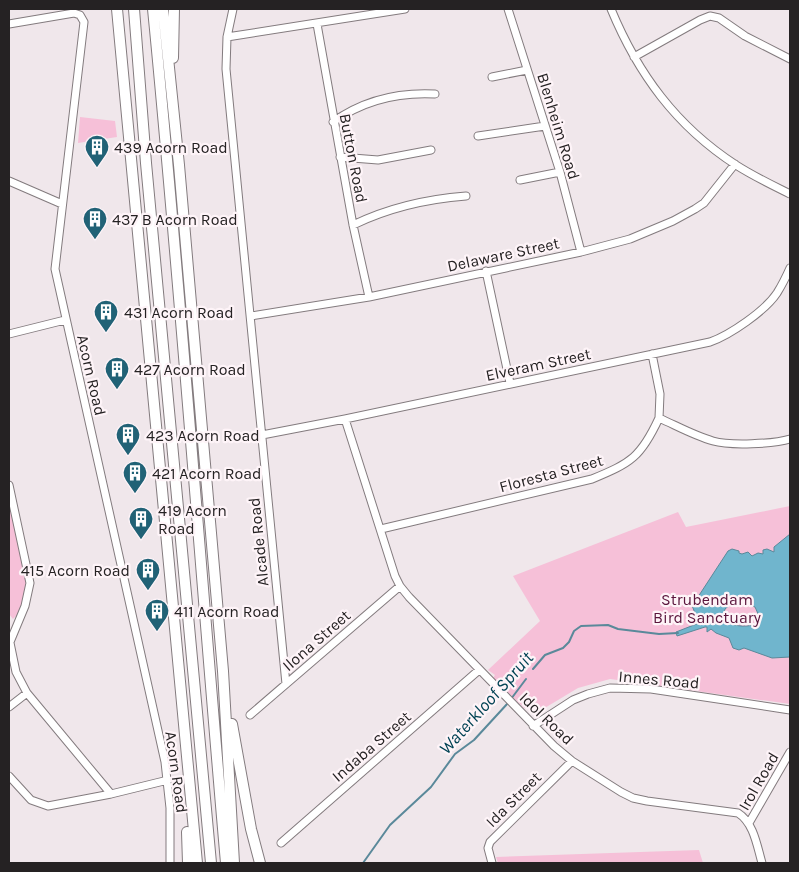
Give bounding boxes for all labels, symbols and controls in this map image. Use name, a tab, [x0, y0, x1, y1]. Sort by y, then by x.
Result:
street label: Blenheim Road	[533, 71, 584, 182]
street label: Button Road	[336, 112, 371, 204]
building icon: 439 Acorn Road	[84, 134, 110, 168]
place label: 439 Acorn Road	[114, 138, 228, 157]
building icon: 437 B Acorn Road	[82, 206, 108, 240]
place label: 437 B Acorn Road	[112, 210, 238, 229]
street label: Delaware Street	[445, 233, 561, 276]
building icon: 431 Acorn Road	[93, 299, 119, 333]
place label: 431 Acorn Road	[124, 303, 234, 322]
street label: Acorn Road	[73, 333, 110, 417]
street label: Elveram Street	[484, 344, 592, 385]
building icon: 427 Acorn Road	[104, 356, 130, 390]
place label: 427 Acorn Road	[134, 360, 246, 379]
building icon: 423 Acorn Road	[115, 422, 141, 456]
place label: 423 Acorn Road	[146, 426, 260, 445]
street label: Floresta Street	[497, 451, 605, 496]
building icon: 421 Acorn Road	[122, 460, 148, 494]
place label: 421 Acorn Road	[152, 464, 262, 483]
street label: Alcade Road	[244, 497, 273, 587]
place label: 419 Acorn Road	[158, 501, 227, 538]
building icon: 419 Acorn Road	[128, 506, 154, 540]
building icon: 415 Acorn Road	[135, 557, 161, 591]
place label: 415 Acorn Road	[21, 561, 130, 580]
park label: Strubendam Bird Sanctuary	[653, 590, 762, 627]
building icon: 411 Acorn Road	[144, 598, 170, 632]
place label: 411 Acorn Road	[174, 602, 280, 621]
street label: Ilona Street	[278, 606, 354, 675]
water label: Waterkloof Spruit	[434, 646, 539, 759]
street label: Innes Road	[618, 667, 700, 692]
street label: Idol Road	[516, 688, 578, 749]
street label: Indaba Street	[328, 707, 415, 786]
street label: Acorn Road	[161, 730, 192, 814]
street label: Irol Road	[734, 749, 783, 814]
street label: Ida Street	[482, 768, 545, 831]

